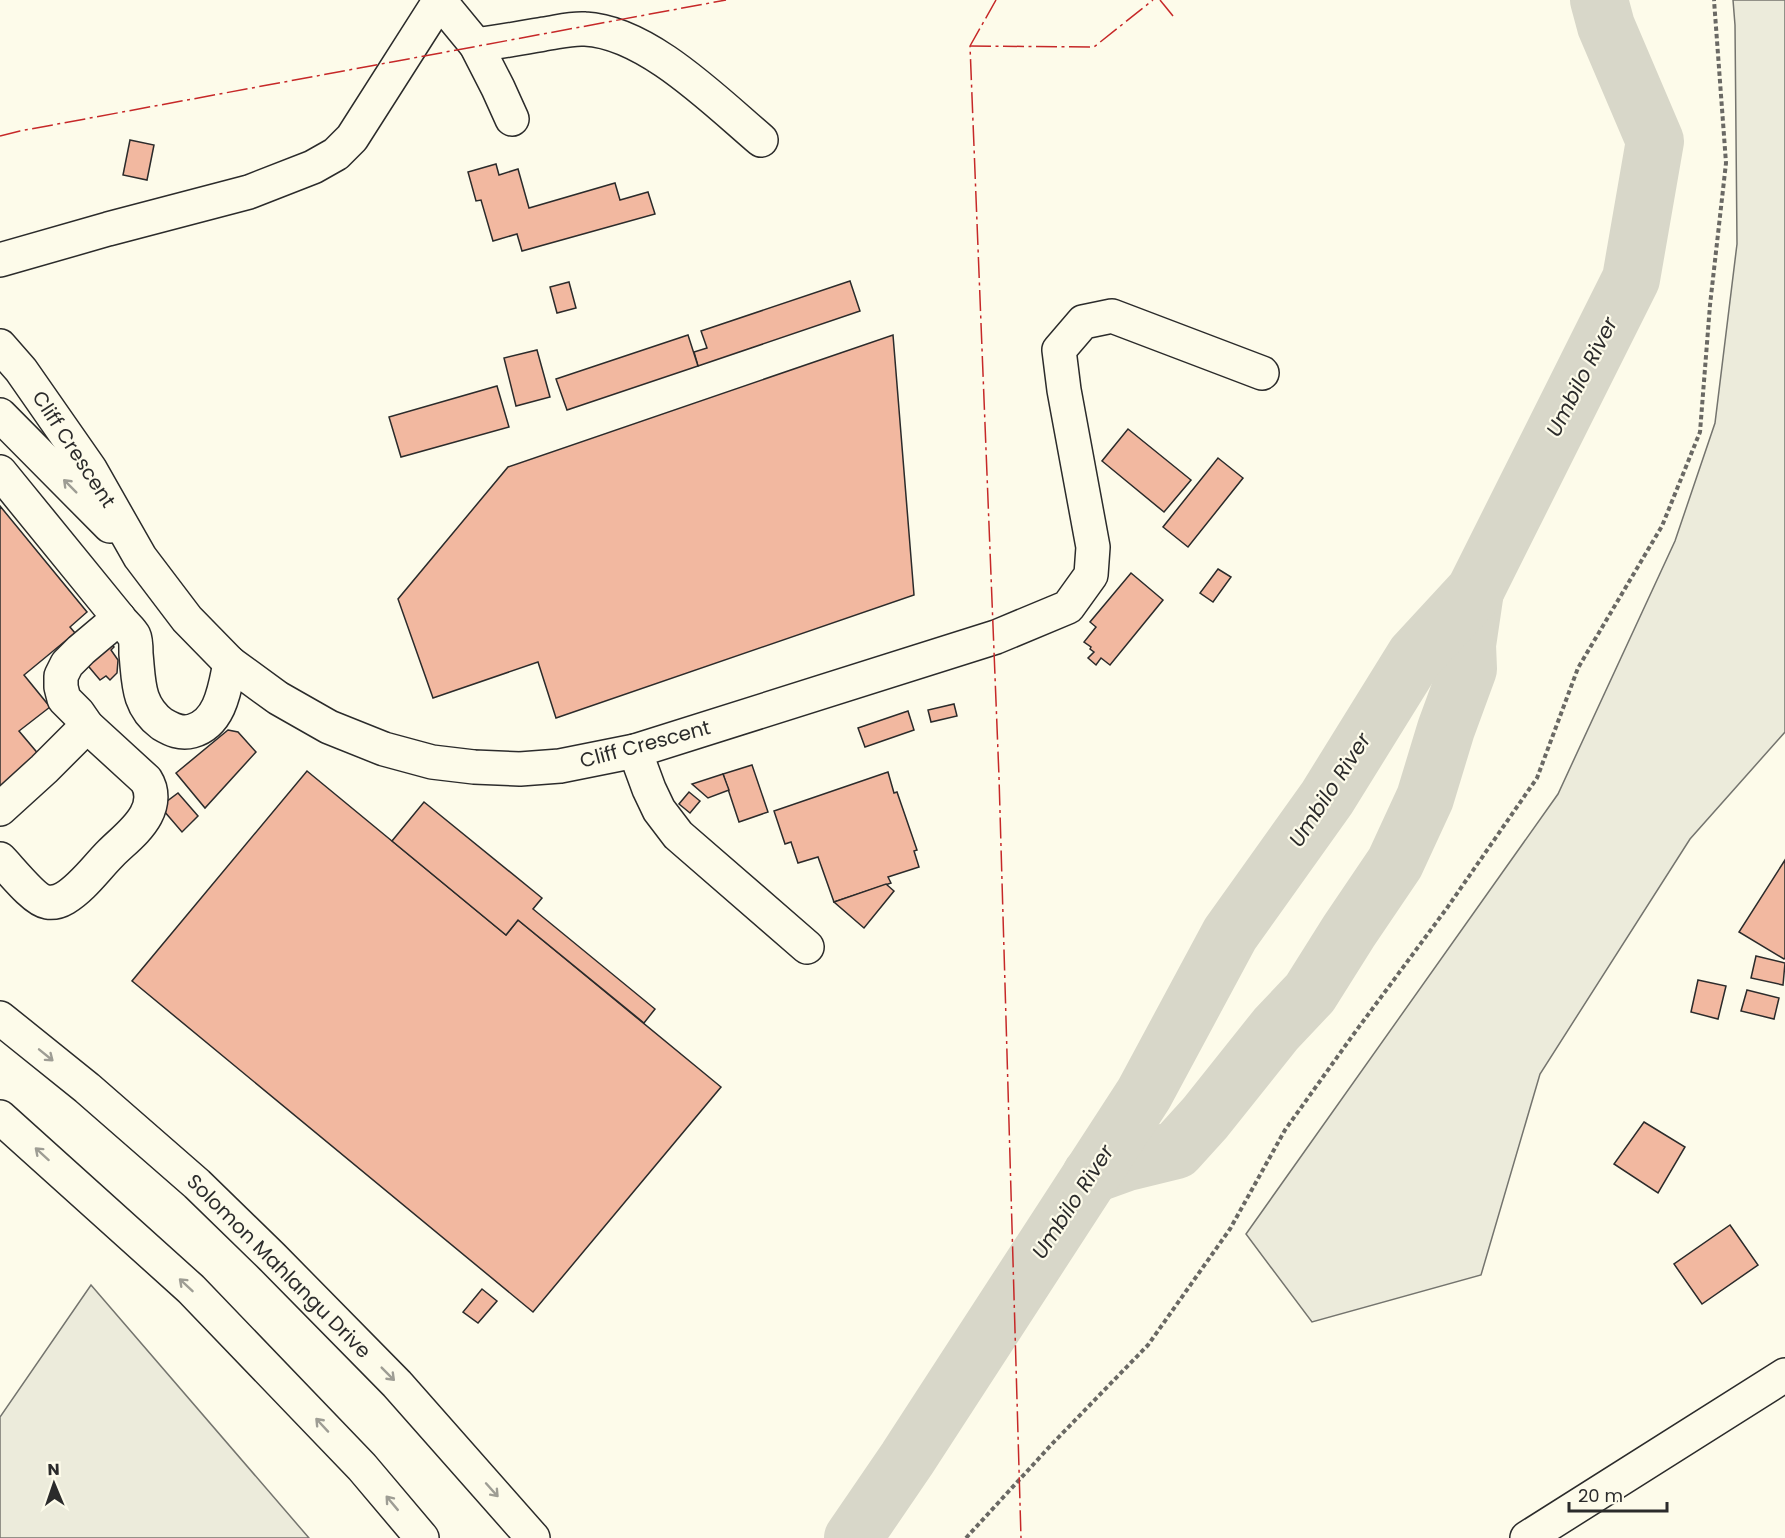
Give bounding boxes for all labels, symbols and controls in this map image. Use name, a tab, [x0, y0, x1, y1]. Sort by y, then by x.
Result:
water label: Umbilo River	[1539, 311, 1625, 442]
street label: Cliff Crescent	[26, 385, 122, 513]
one-way arrow	[62, 478, 77, 493]
street label: Cliff Crescent	[577, 713, 713, 775]
water label: Umbilo River	[1282, 726, 1378, 852]
one-way arrow	[37, 1048, 53, 1061]
water label: Umbilo River	[1025, 1138, 1121, 1264]
one-way arrow	[35, 1147, 50, 1161]
street label: Solomon Mahlangu Drive	[181, 1168, 377, 1364]
one-way arrow	[179, 1278, 194, 1292]
one-way arrow	[380, 1366, 395, 1381]
one-way arrow	[315, 1418, 329, 1433]
north arrow	[24, 1454, 84, 1514]
text: N	[47, 1458, 60, 1481]
scale bar	[1569, 1475, 1666, 1513]
one-way arrow	[485, 1482, 499, 1497]
text: 20 m	[1578, 1483, 1623, 1508]
one-way arrow	[386, 1495, 399, 1511]

